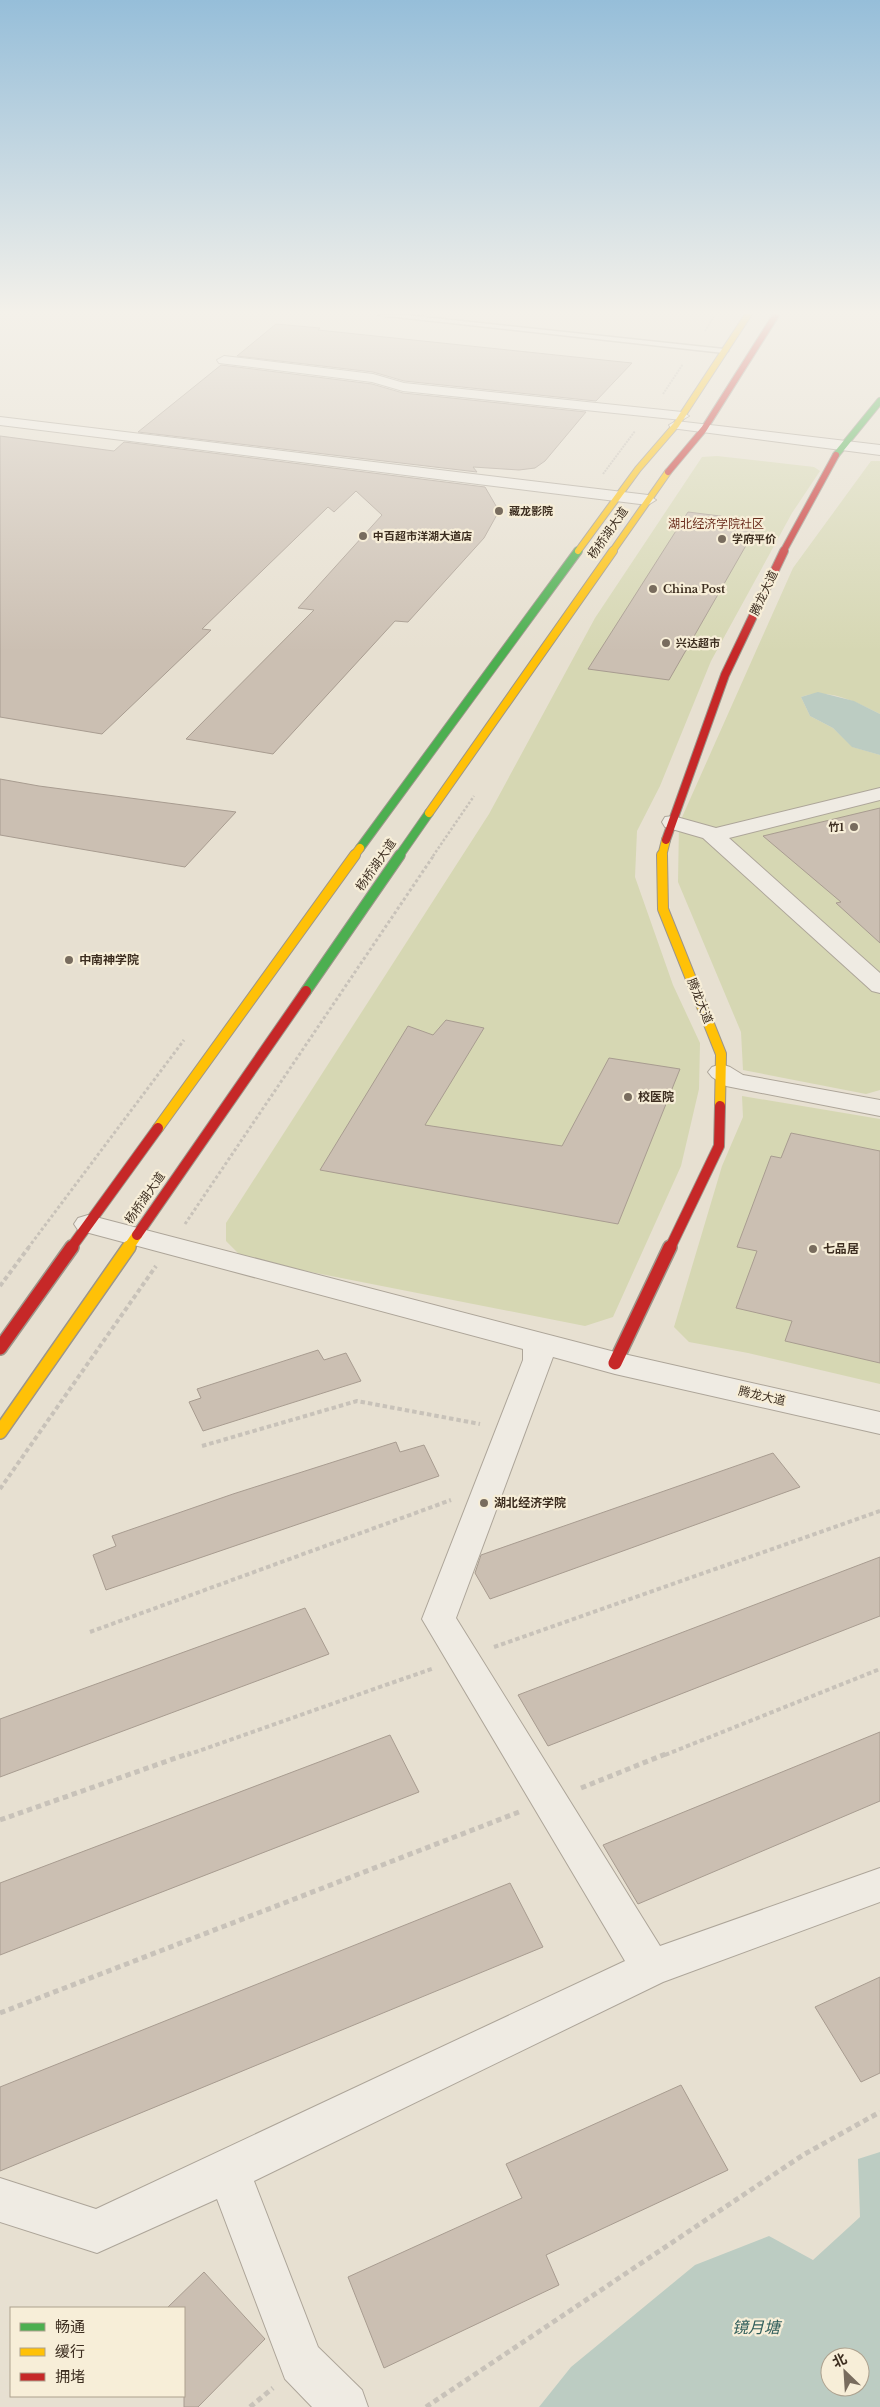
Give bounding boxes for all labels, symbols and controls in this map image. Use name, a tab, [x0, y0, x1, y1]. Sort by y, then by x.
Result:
place label: 藏龙影院	[509, 504, 553, 518]
street label: 杨桥湖大道	[584, 504, 631, 562]
marker: 藏龙影院	[493, 505, 505, 517]
district label: 湖北经济学院社区	[668, 516, 764, 531]
place label: 中百超市洋湖大道店	[373, 529, 472, 543]
marker: 中百超市洋湖大道店	[357, 530, 369, 542]
place label: 学府平价	[732, 532, 776, 546]
marker: 学府平价	[716, 533, 728, 545]
street label: 腾龙大道	[747, 568, 780, 618]
place label: China Post	[663, 582, 726, 596]
marker: China Post	[647, 583, 659, 595]
place label: 兴达超市	[676, 636, 720, 650]
marker: 兴达超市	[660, 637, 672, 649]
place label: 竹1	[828, 820, 844, 834]
marker: 竹1	[848, 821, 860, 833]
street label: 杨桥湖大道	[352, 836, 399, 894]
place label: 中南神学院	[79, 952, 139, 967]
marker: 中南神学院	[63, 954, 75, 966]
street label: 腾龙大道	[685, 976, 716, 1026]
place label: 校医院	[638, 1089, 674, 1104]
marker: 校医院	[622, 1091, 634, 1103]
street label: 杨桥湖大道	[121, 1169, 168, 1227]
place label: 七品居	[823, 1241, 859, 1256]
marker: 七品居	[807, 1243, 819, 1255]
street label: 腾龙大道	[737, 1383, 787, 1408]
place label: 湖北经济学院	[494, 1495, 566, 1510]
marker: 湖北经济学院	[478, 1497, 490, 1509]
legend	[10, 2307, 185, 2397]
text: 畅通	[55, 2317, 85, 2336]
water label: 镜月塘	[732, 2317, 783, 2337]
text: 缓行	[55, 2342, 85, 2361]
north arrow	[820, 2347, 870, 2397]
text: 北	[829, 2349, 850, 2371]
text: 拥堵	[55, 2367, 85, 2386]

